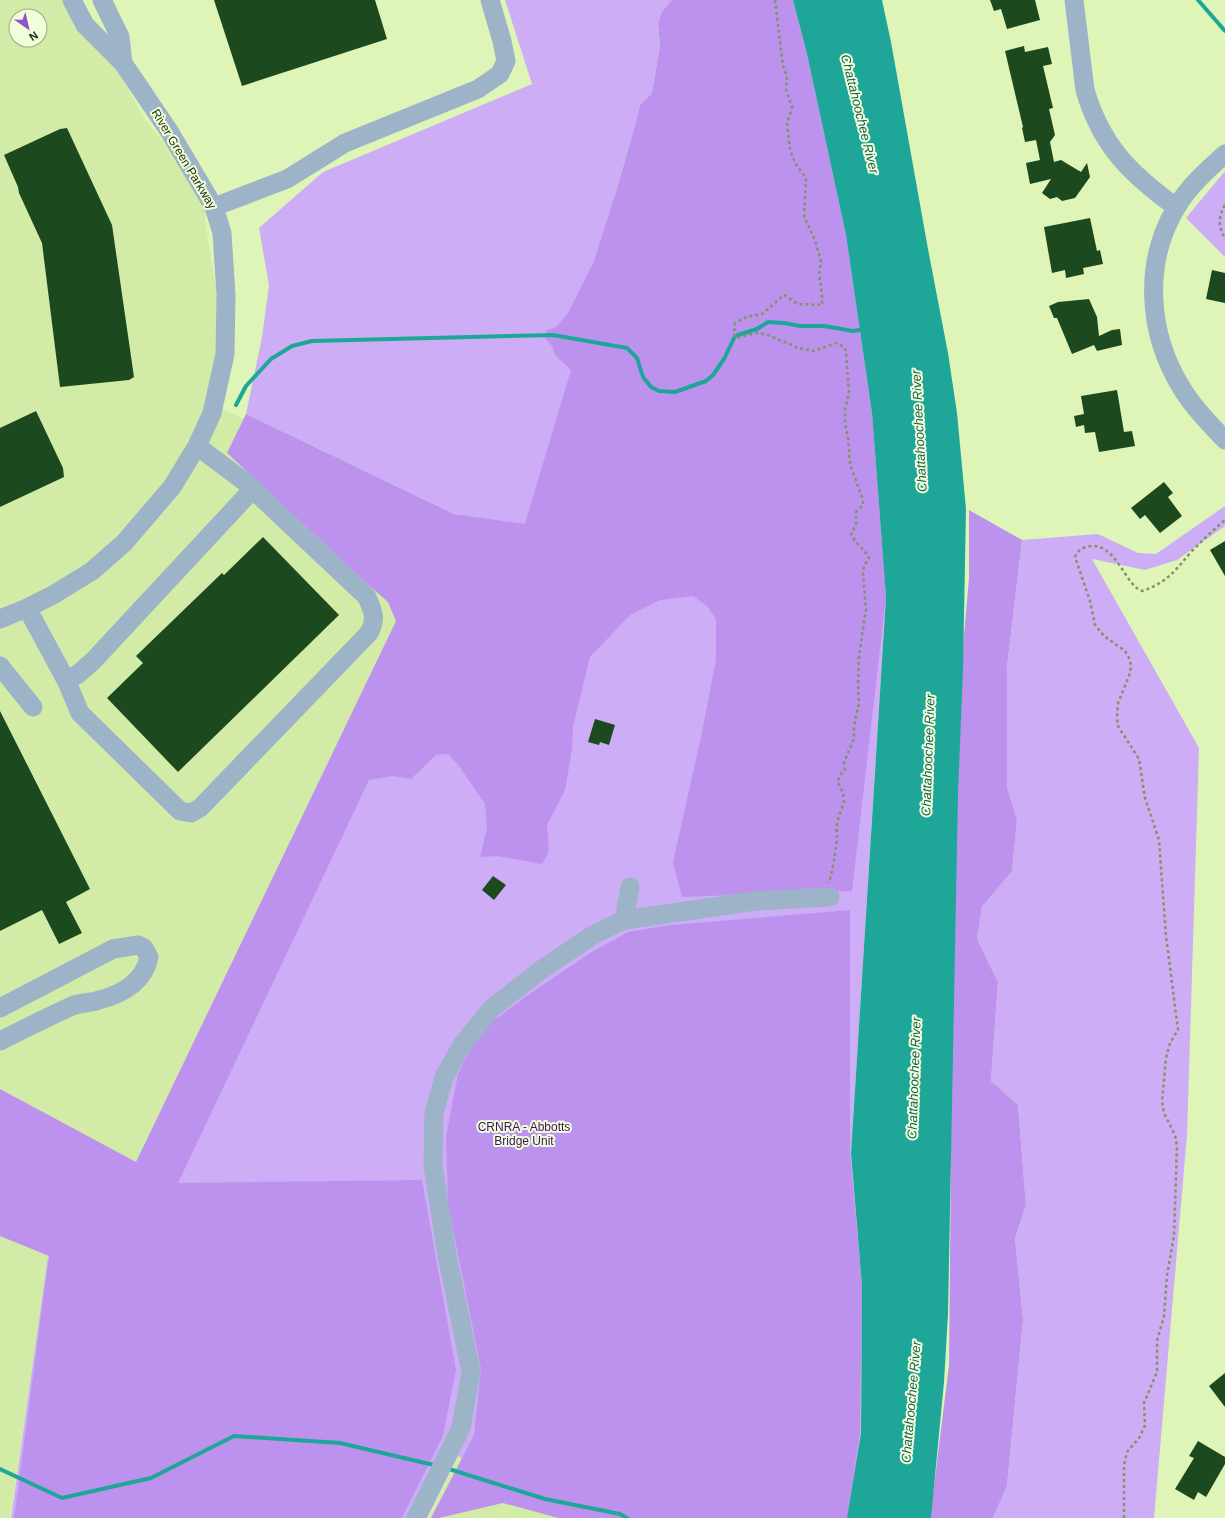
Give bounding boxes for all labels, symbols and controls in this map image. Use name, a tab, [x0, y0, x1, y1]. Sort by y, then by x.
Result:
north arrow	[8, 8, 48, 48]
text: N	[27, 29, 40, 44]
water label: Chattahoochee River	[838, 53, 882, 176]
street label: River Green Parkway	[149, 107, 219, 211]
water label: Chattahoochee River	[908, 369, 930, 492]
water label: Chattahoochee River	[918, 693, 938, 816]
water label: Chattahoochee River	[904, 1016, 924, 1139]
park label: CRNRA - Abbotts Bridge Unit	[478, 1120, 570, 1148]
water label: Chattahoochee River	[898, 1340, 924, 1463]

